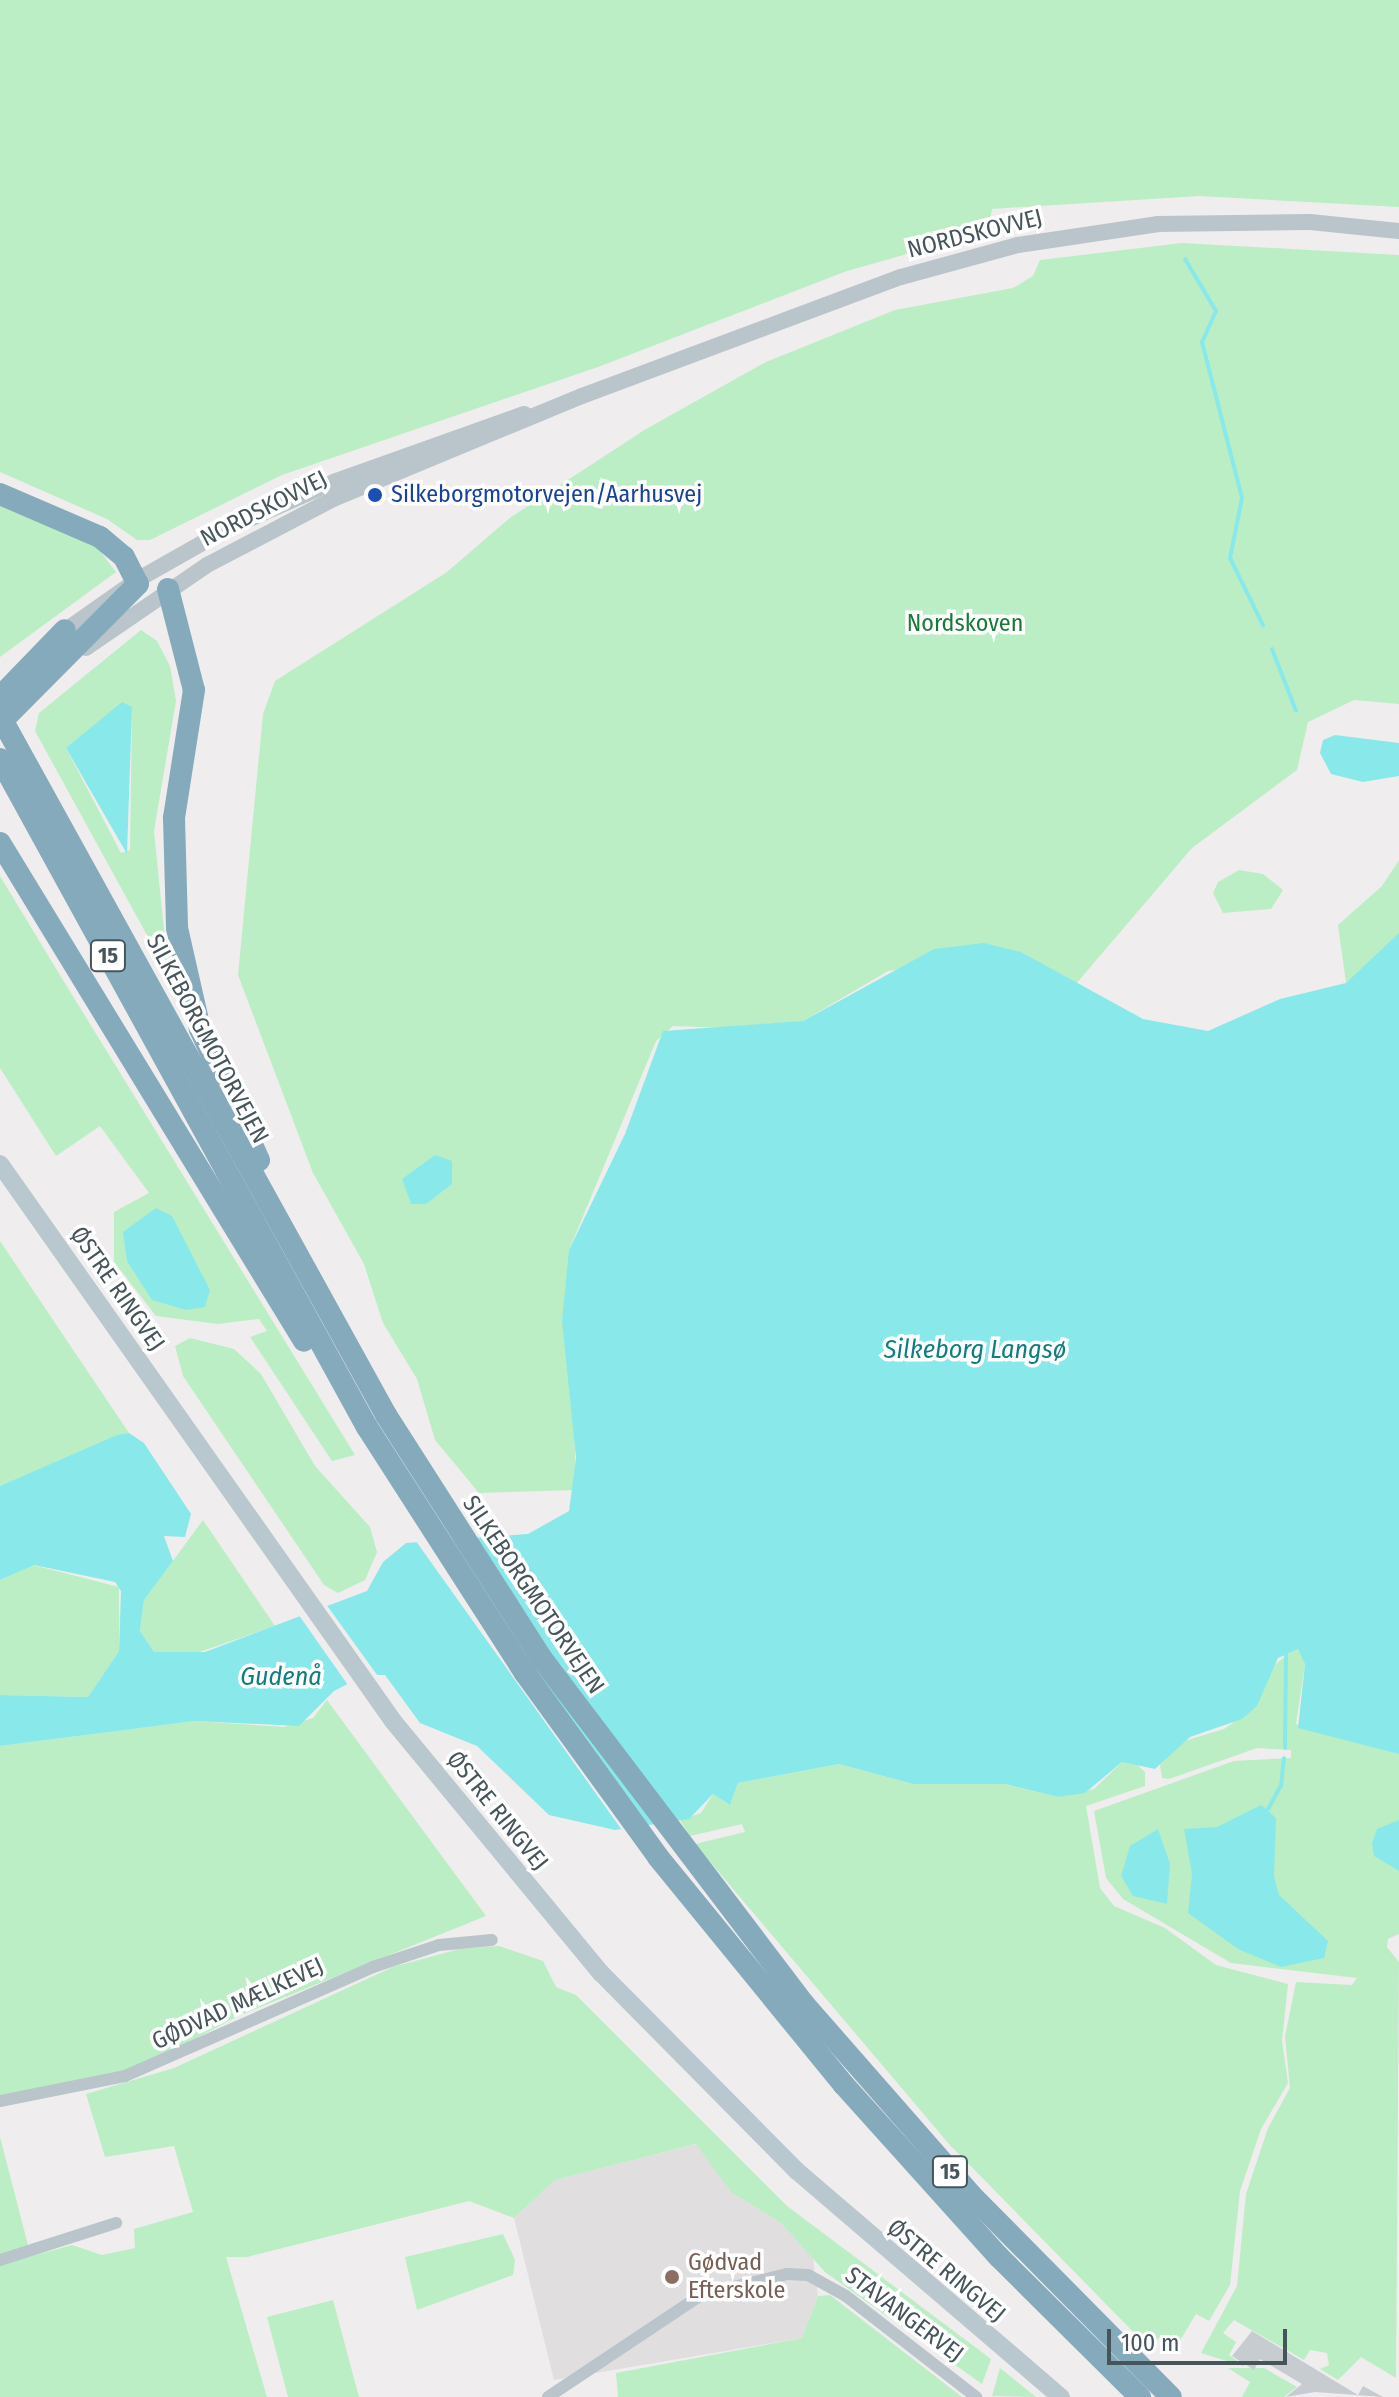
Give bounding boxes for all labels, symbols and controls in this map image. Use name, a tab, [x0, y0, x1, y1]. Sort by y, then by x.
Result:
street label: NORDSKOVVEJ	[905, 203, 1045, 265]
street label: NORDSKOVVEJ	[196, 465, 332, 553]
place label: Silkeborgmotorvejen/Aarhusvej	[391, 481, 702, 509]
marker: Silkeborgmotorvejen/Aarhusvej	[366, 486, 384, 504]
park label: Nordskoven	[907, 610, 1023, 638]
street label: SILKEBORGMOTORVEJEN	[140, 930, 274, 1148]
road number: 15	[88, 938, 128, 974]
street label: ØSTRE RINGVEJ	[64, 1221, 170, 1357]
water label: Silkeborg Langsø	[884, 1334, 1066, 1366]
street label: SILKEBORGMOTORVEJEN	[456, 1491, 610, 1699]
water label: Gudenå	[240, 1661, 322, 1693]
street label: ØSTRE RINGVEJ	[440, 1746, 554, 1876]
street label: GØDVAD MÆLKEVEJ	[148, 1952, 328, 2056]
road number: 15	[930, 2154, 970, 2190]
street label: ØSTRE RINGVEJ	[881, 2213, 1011, 2329]
place label: Gødvad Efterskole	[688, 2249, 785, 2305]
street label: STAVANGERVEJ	[839, 2261, 969, 2369]
marker: Gødvad Efterskole	[663, 2268, 681, 2286]
scale bar	[1111, 2313, 1291, 2363]
text: 100 m	[1121, 2329, 1179, 2357]

